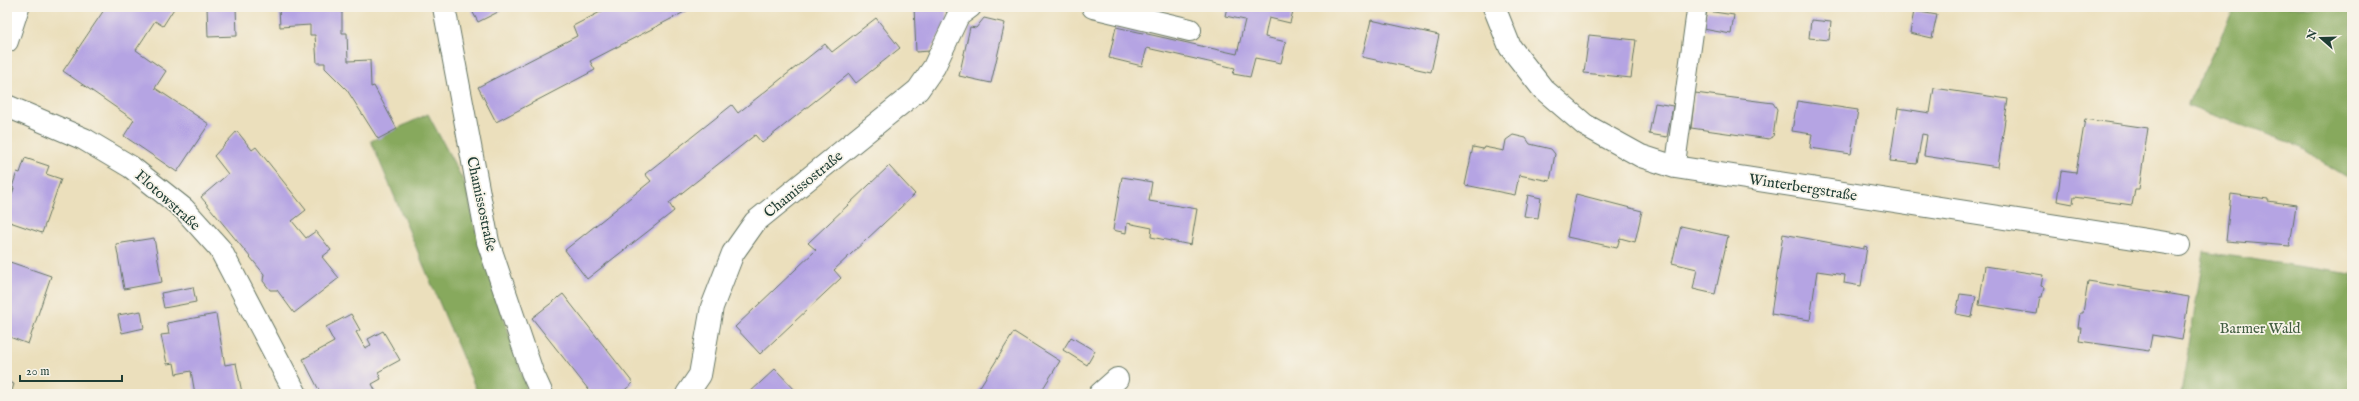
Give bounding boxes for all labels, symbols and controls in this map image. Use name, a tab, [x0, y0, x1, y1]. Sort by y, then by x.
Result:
north arrow	[2301, 18, 2341, 58]
text: N	[2304, 28, 2321, 43]
street label: Chamissostraße	[760, 147, 847, 222]
street label: Chamissostraße	[462, 155, 501, 253]
street label: Flotowstraße	[131, 166, 204, 235]
street label: Winterbergstraße	[1747, 170, 1859, 205]
park label: Barmer Wald	[2219, 319, 2302, 338]
scale bar	[20, 357, 122, 383]
text: 20 m	[26, 364, 49, 379]

